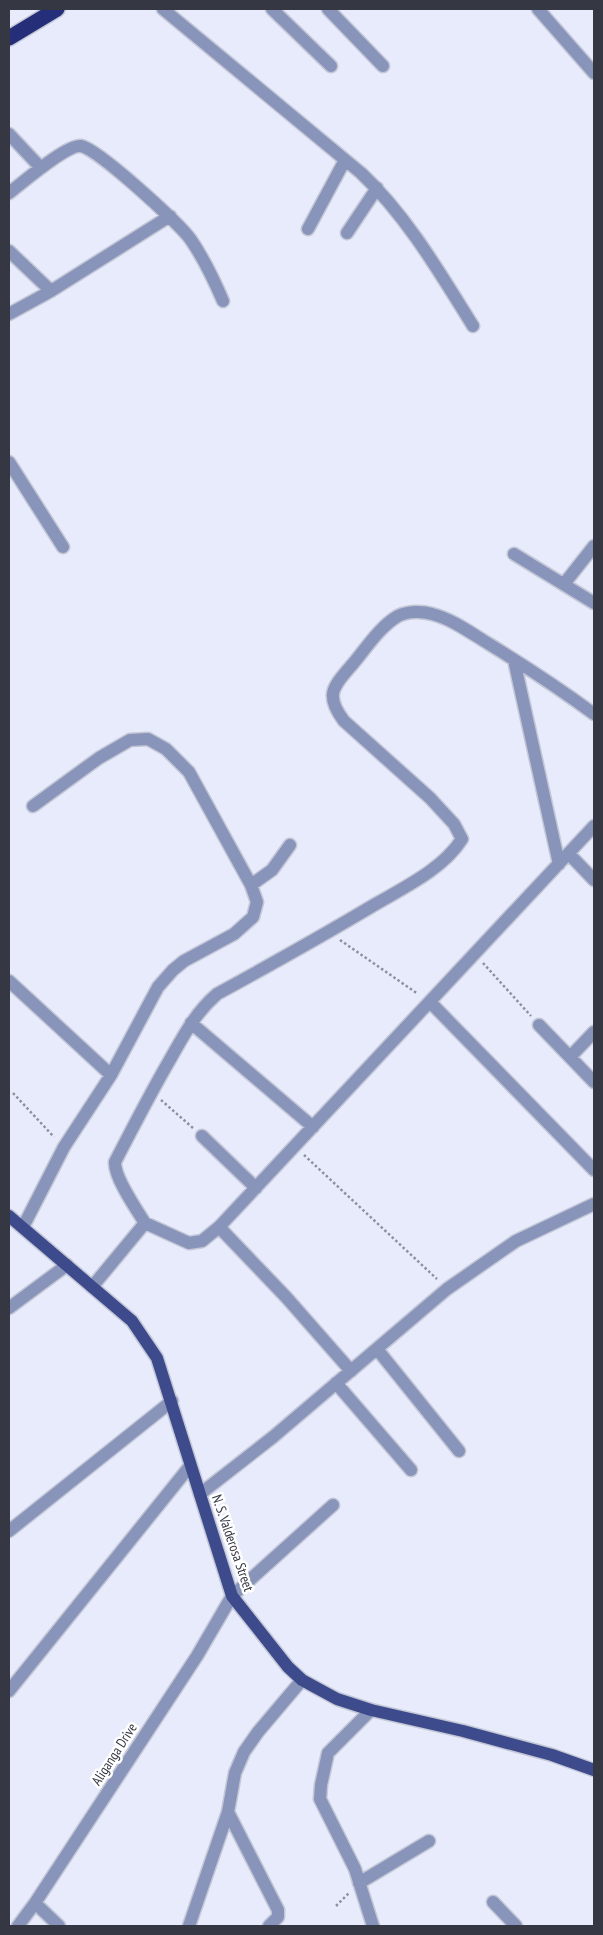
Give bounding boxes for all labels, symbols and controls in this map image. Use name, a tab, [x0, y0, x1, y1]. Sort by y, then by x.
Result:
street label: N. S. Valderosa Street	[208, 1492, 258, 1594]
street label: Aliganga Drive	[87, 1719, 141, 1789]

